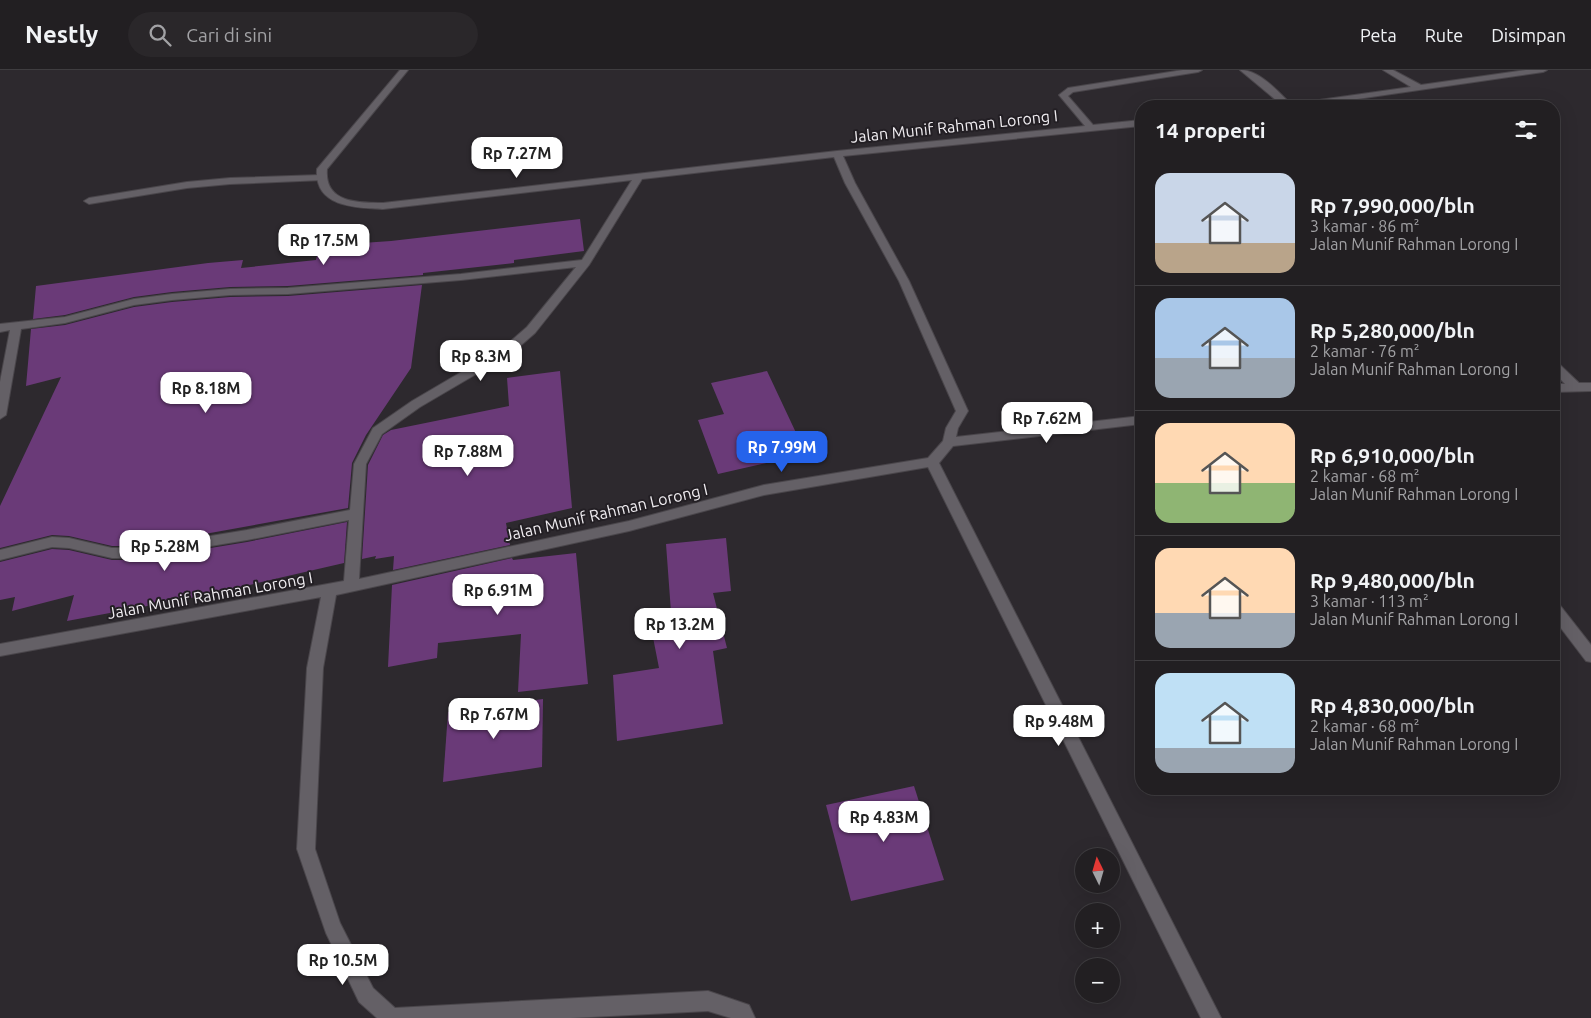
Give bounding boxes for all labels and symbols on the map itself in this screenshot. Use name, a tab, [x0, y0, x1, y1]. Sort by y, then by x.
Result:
street label: Jalan Munif Rahman Lorong I	[849, 106, 1059, 146]
pin: Rp 7.27M	[465, 136, 569, 179]
pin: Rp 17.5M	[272, 224, 376, 266]
pin: Rp 8.3M	[435, 340, 527, 382]
pin: Rp 8.18M	[154, 372, 258, 414]
pin: Rp 7.62M	[995, 402, 1099, 444]
pin: Rp 7.99M	[730, 430, 834, 473]
pin: Rp 7.88M	[416, 434, 520, 477]
street label: Jalan Munif Rahman Lorong I	[502, 480, 710, 544]
pin: Rp 5.28M	[113, 530, 217, 572]
street label: Jalan Munif Rahman Lorong I	[106, 568, 314, 622]
pin: Rp 6.91M	[446, 574, 550, 616]
pin: Rp 13.2M	[628, 608, 732, 650]
pin: Rp 7.67M	[442, 698, 546, 740]
pin: Rp 9.48M	[1007, 704, 1111, 747]
pin: Rp 4.83M	[832, 800, 936, 843]
north arrow	[1075, 848, 1120, 892]
pin: Rp 10.5M	[291, 944, 395, 986]

